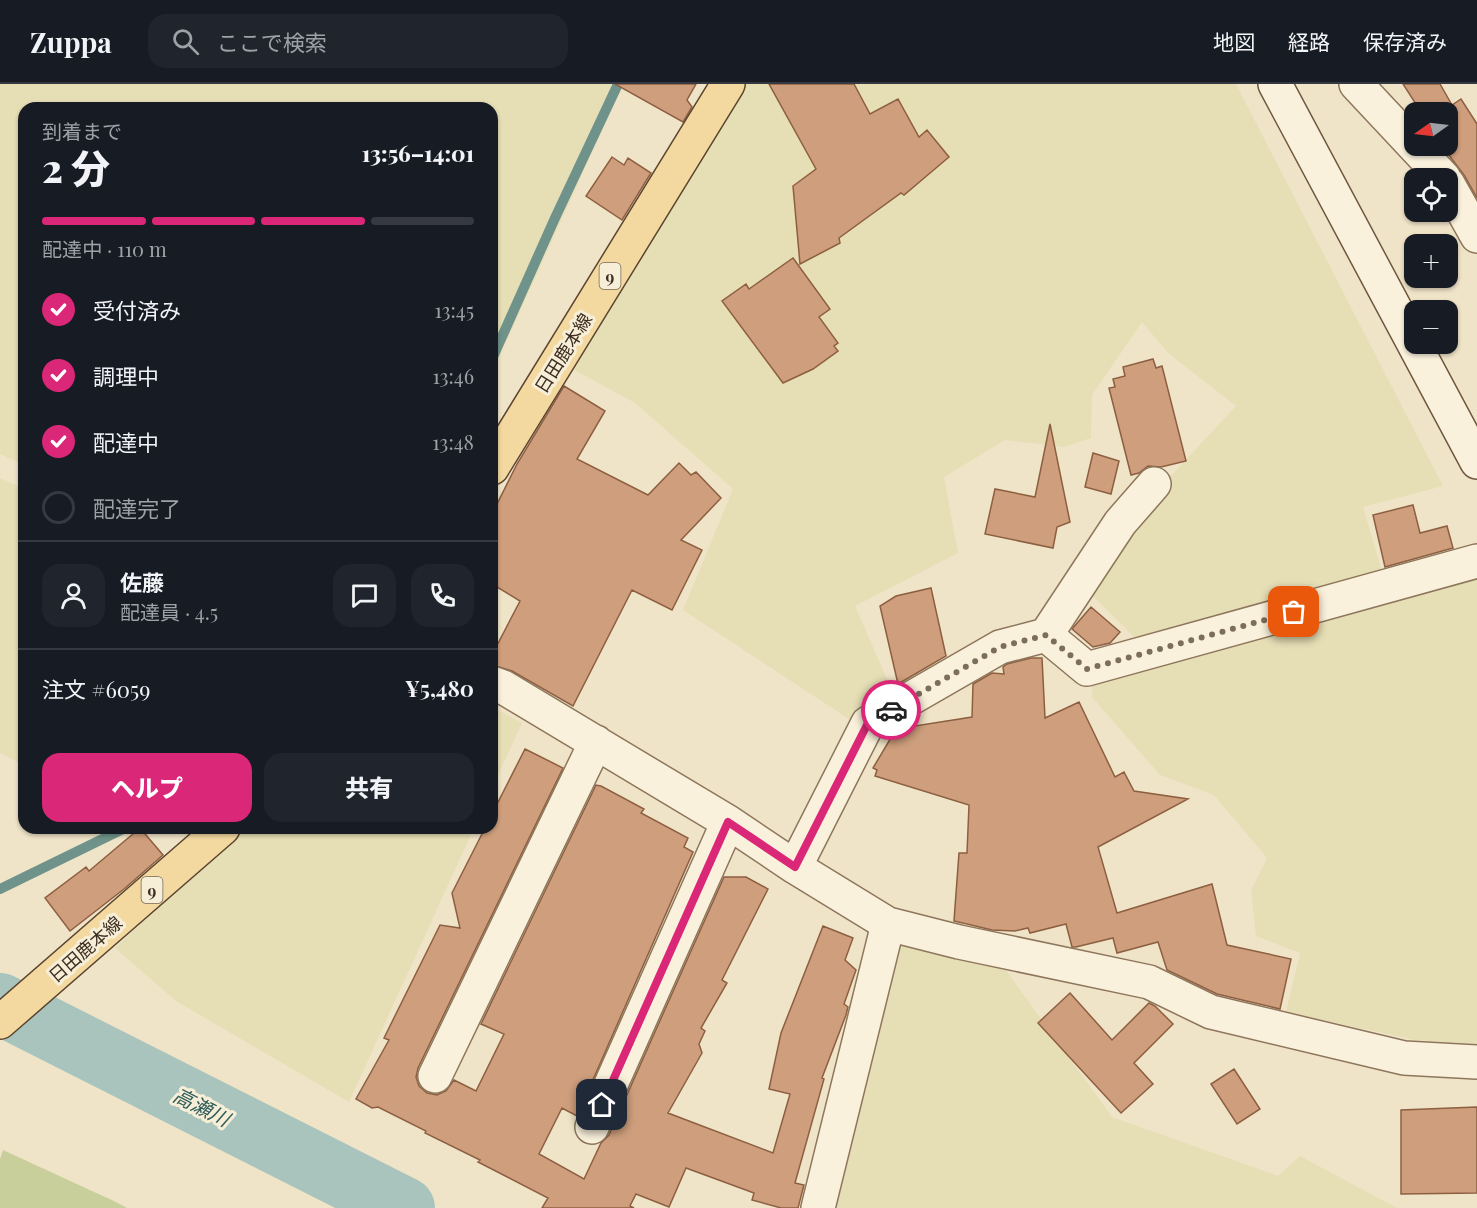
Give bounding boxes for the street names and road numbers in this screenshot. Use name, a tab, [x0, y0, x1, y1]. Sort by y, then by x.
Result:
road number: 9	[600, 263, 620, 289]
street label: 日田鹿本線	[529, 308, 597, 398]
road number: 9	[142, 877, 162, 903]
street label: 日田鹿本線	[43, 910, 127, 988]

